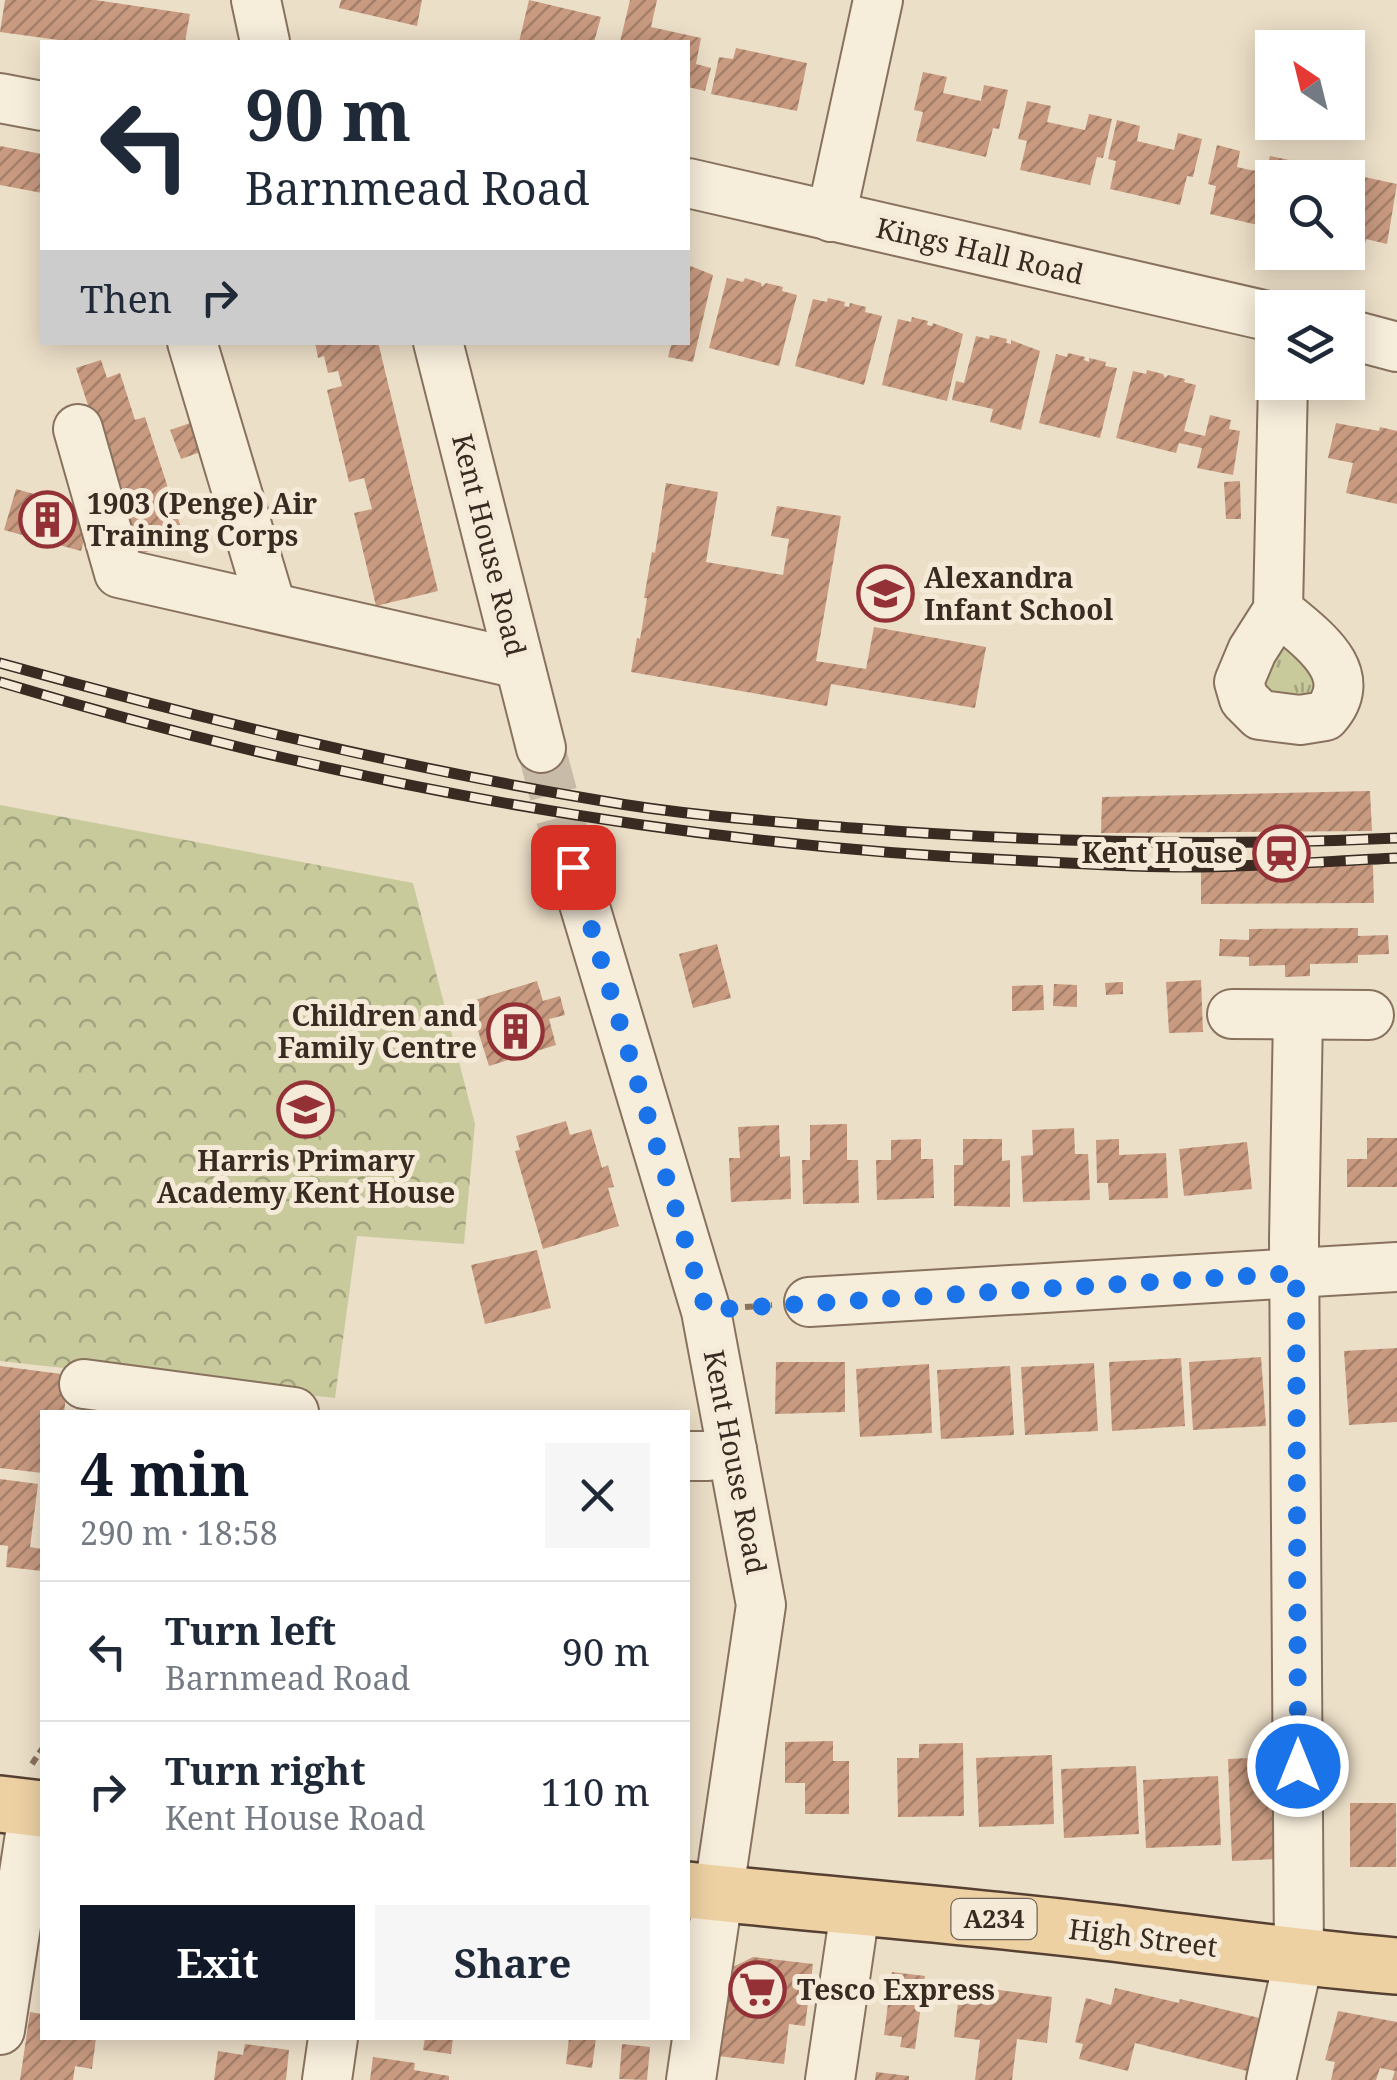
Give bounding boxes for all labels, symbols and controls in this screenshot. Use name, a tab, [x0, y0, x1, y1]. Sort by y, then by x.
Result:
north arrow	[1255, 30, 1365, 140]
map controls	[1255, 30, 1365, 400]
text: 90 m	[245, 66, 411, 162]
icon: left	[80, 80, 210, 210]
text: Barnmead Road	[245, 157, 590, 218]
button: search	[1255, 160, 1365, 270]
street label: Kings Hall Road	[873, 208, 1088, 292]
icon: right	[192, 270, 247, 325]
text: Then	[80, 272, 172, 324]
button: layers	[1255, 290, 1365, 400]
street label: Kent House Road	[444, 430, 536, 660]
place label: 1903 (Penge) Air Training Corps	[87, 484, 317, 554]
building icon: 1903 (Penge) Air Training Corps	[18, 490, 78, 550]
place label: Alexandra Infant School	[924, 558, 1113, 628]
school or university icon: Alexandra Infant School	[855, 564, 915, 624]
station icon: Kent House	[1252, 823, 1312, 883]
pin	[531, 825, 616, 910]
place label: Kent House	[1081, 833, 1243, 871]
icon: arrive	[546, 840, 601, 895]
place label: Children and Family Centre	[278, 996, 477, 1066]
building icon: Children and Family Centre	[486, 1002, 546, 1062]
school or university icon: Harris Primary Academy Kent House	[276, 1080, 336, 1140]
place label: Harris Primary Academy Kent House	[157, 1141, 455, 1211]
street label: Kent House Road	[696, 1346, 776, 1577]
text: 4 min	[80, 1432, 250, 1514]
button: close	[545, 1443, 650, 1548]
text: 290 m · 18:58	[80, 1511, 278, 1554]
text: Turn left	[165, 1604, 336, 1656]
icon: left	[80, 1624, 135, 1679]
text: 90 m	[562, 1625, 650, 1677]
text: Barnmead Road	[165, 1656, 410, 1699]
position arrow	[1246, 1714, 1350, 1818]
text: Turn right	[165, 1744, 366, 1796]
icon: right	[80, 1764, 135, 1819]
text: 110 m	[540, 1765, 650, 1817]
text: Kent House Road	[165, 1796, 425, 1839]
road number: A234	[952, 1899, 1036, 1939]
button: Exit	[80, 1905, 355, 2020]
button: Share	[375, 1905, 650, 2020]
street label: High Street	[1067, 1909, 1220, 1965]
supermarket icon: Tesco Express	[728, 1960, 788, 2020]
place label: Tesco Express	[797, 1970, 995, 2008]

